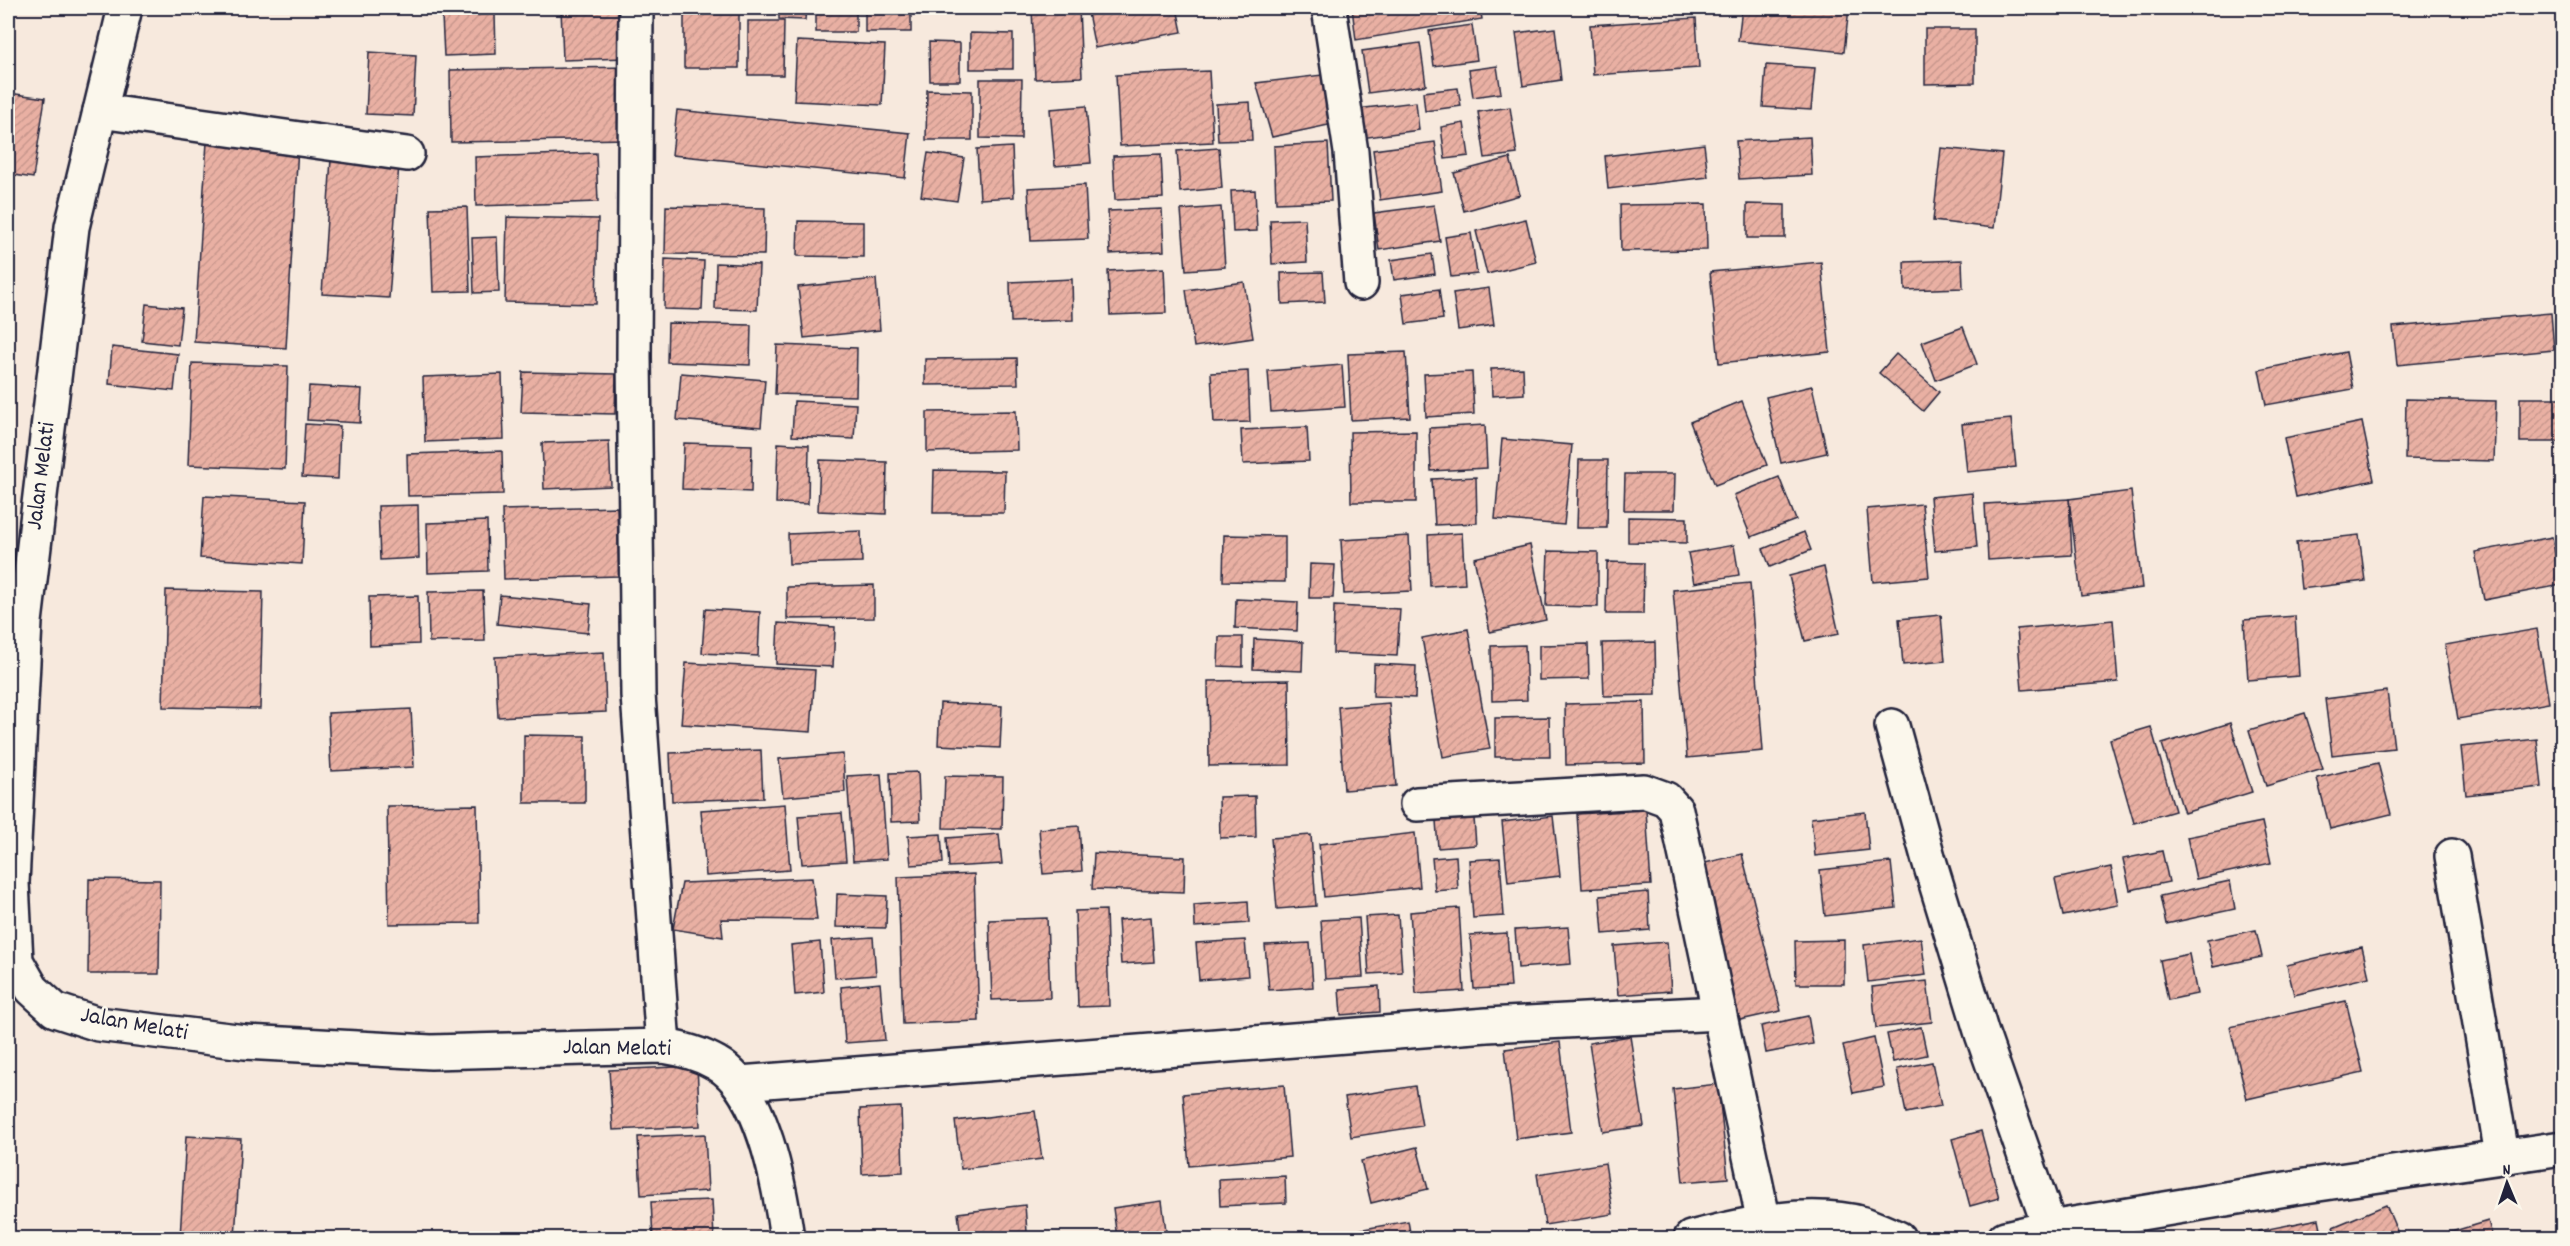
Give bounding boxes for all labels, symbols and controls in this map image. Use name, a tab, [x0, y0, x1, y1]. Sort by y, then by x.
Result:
street label: Jalan Melati	[19, 420, 65, 532]
street label: Jalan Melati	[78, 999, 190, 1051]
street label: Jalan Melati	[563, 1031, 671, 1067]
north arrow	[2477, 1153, 2537, 1213]
text: N	[2502, 1159, 2511, 1182]

